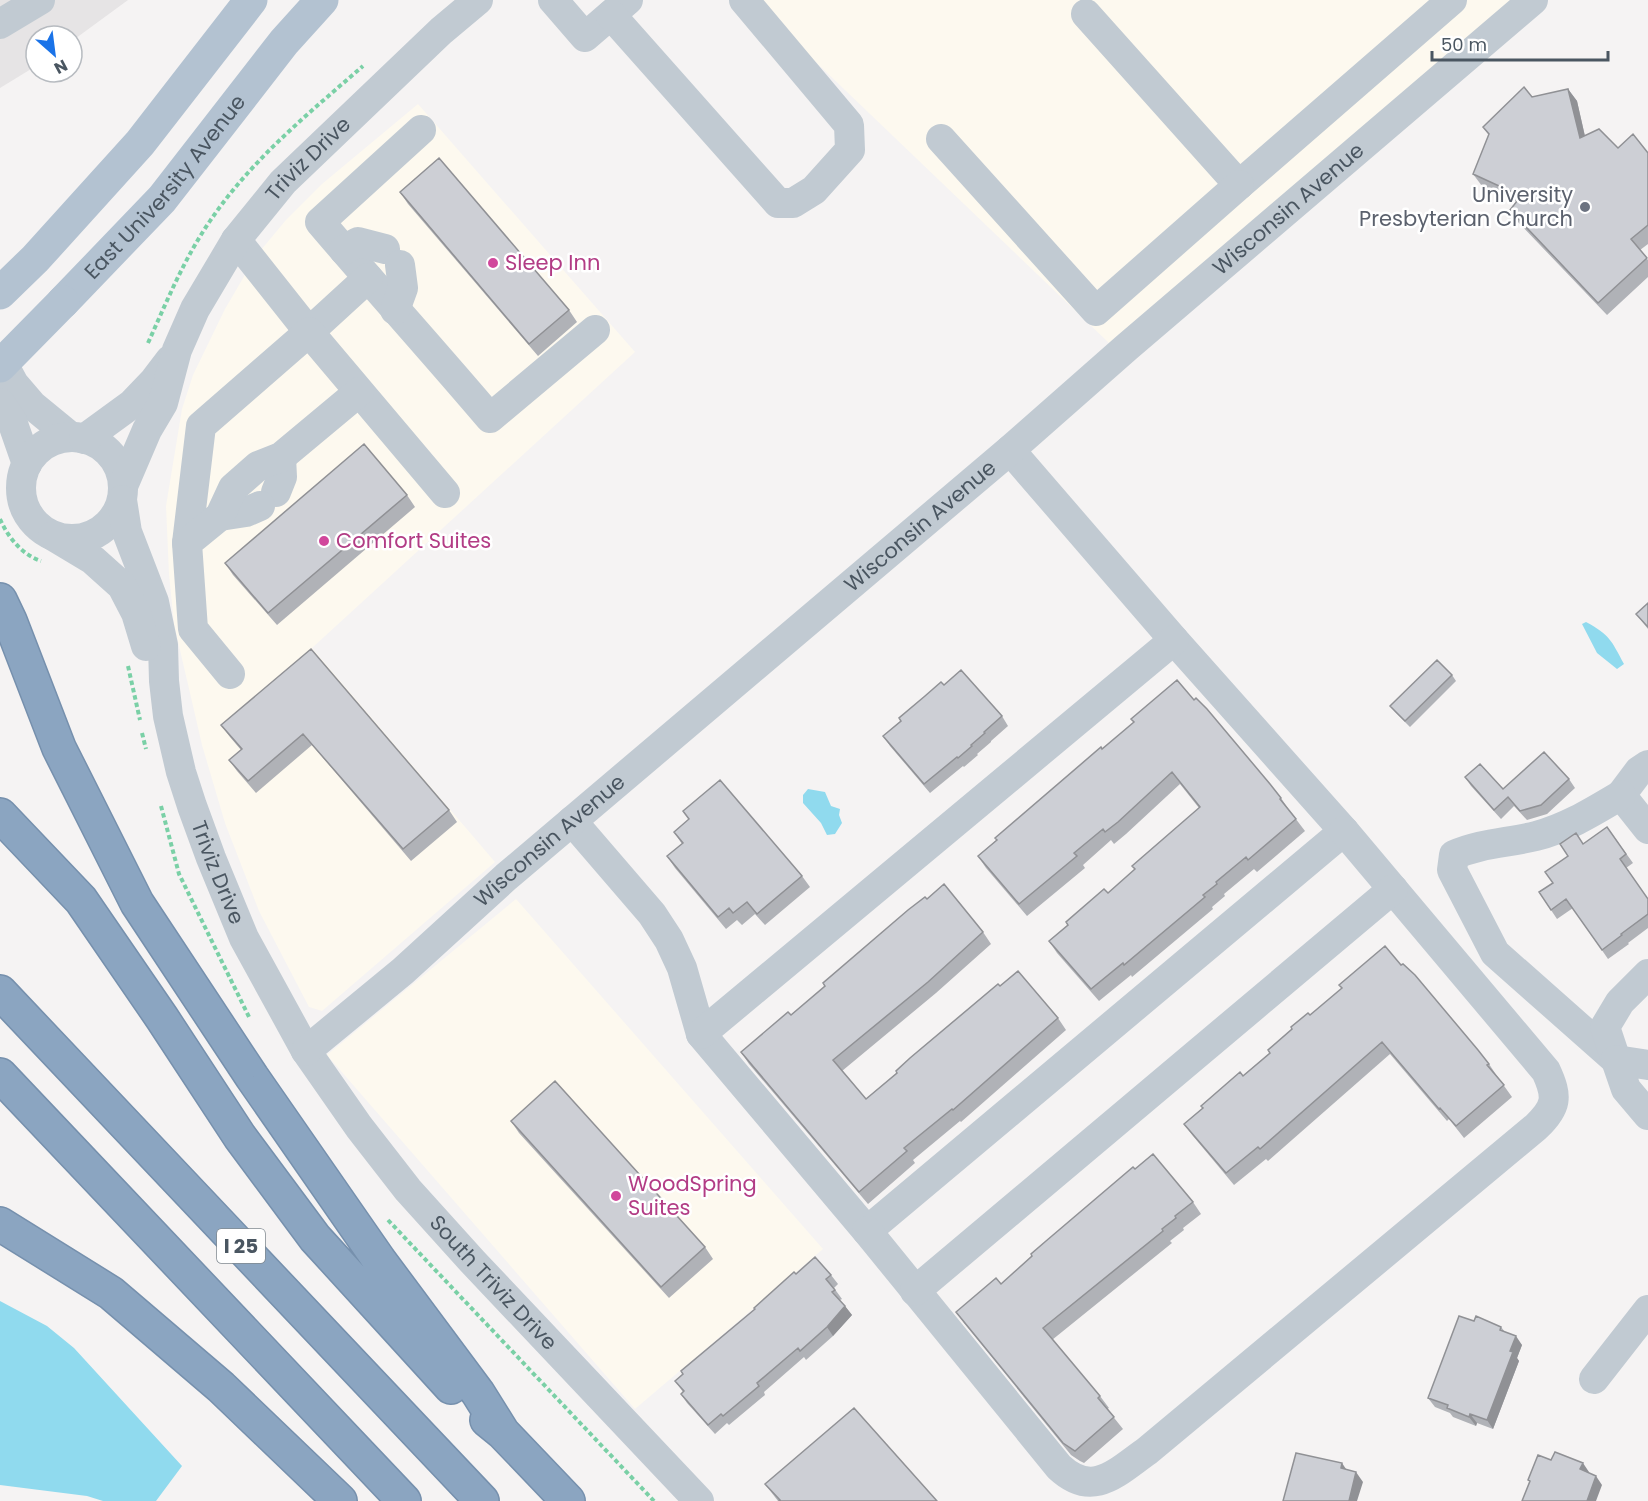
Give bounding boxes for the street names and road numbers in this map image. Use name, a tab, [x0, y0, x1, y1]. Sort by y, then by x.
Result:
street label: East University Avenue	[78, 88, 252, 285]
street label: Triviz Drive	[258, 110, 357, 207]
street label: Wisconsin Avenue	[1206, 136, 1370, 282]
street label: Wisconsin Avenue	[838, 453, 1002, 598]
street label: Wisconsin Avenue	[468, 767, 631, 913]
street label: Triviz Drive	[185, 816, 252, 928]
street label: South Triviz Drive	[423, 1208, 564, 1356]
road number: I 25	[217, 1229, 265, 1263]

